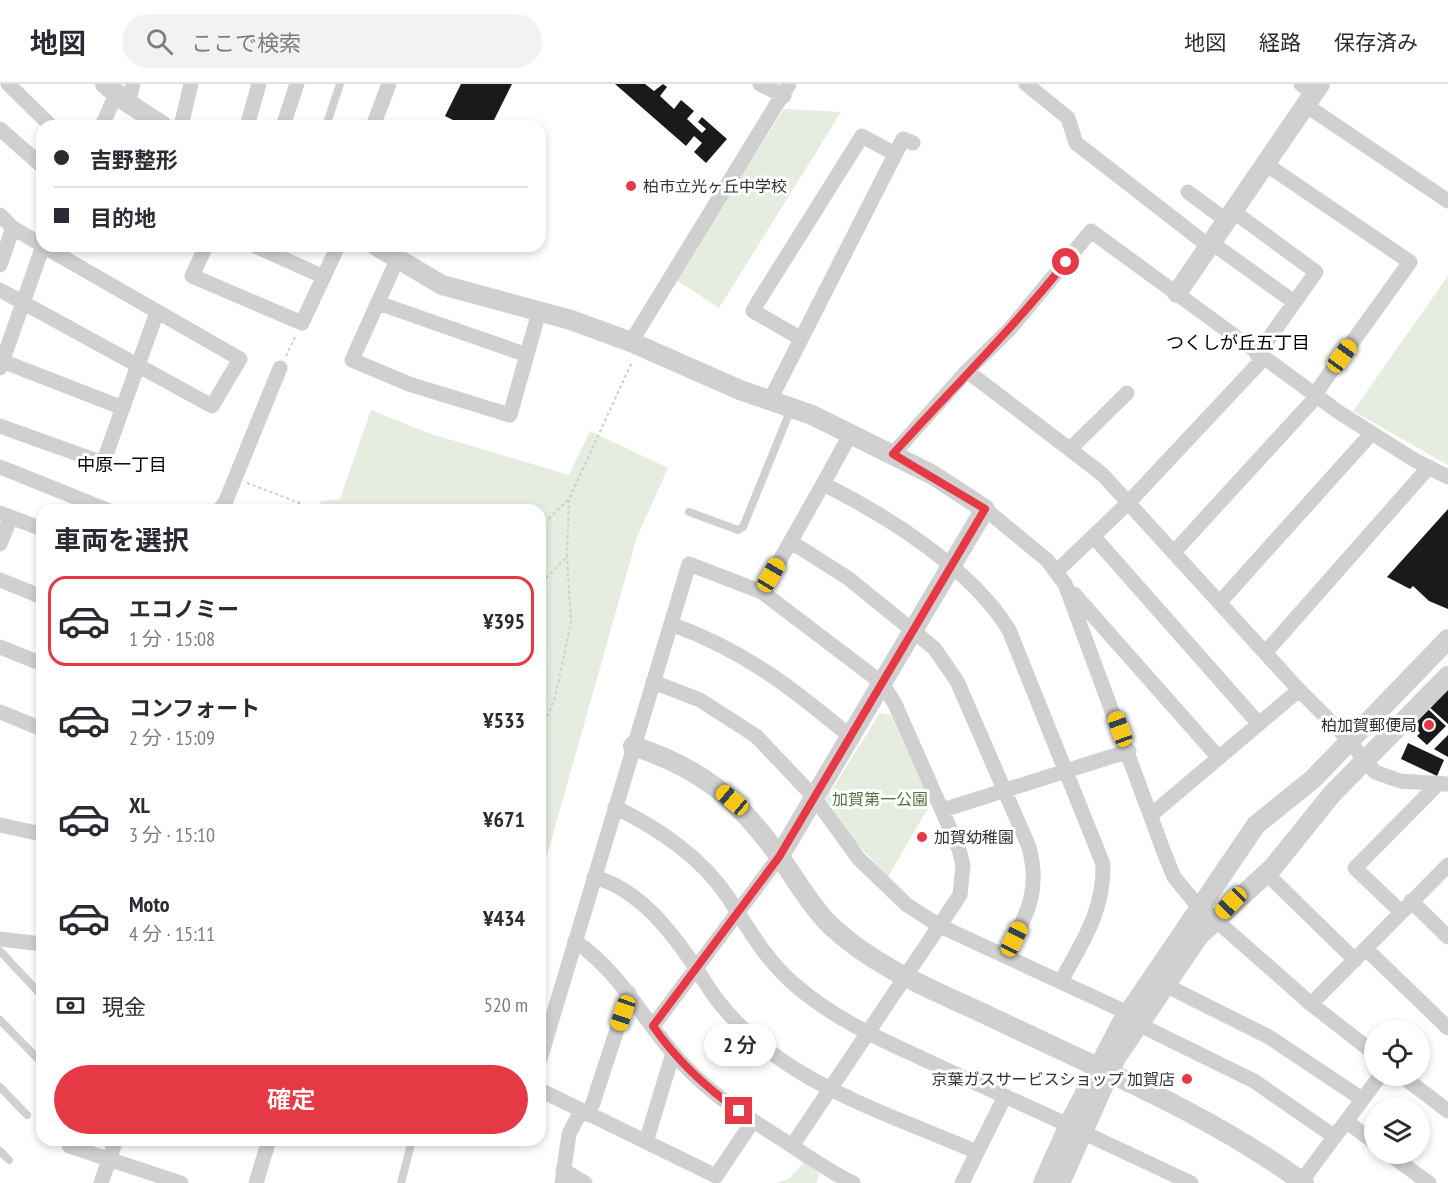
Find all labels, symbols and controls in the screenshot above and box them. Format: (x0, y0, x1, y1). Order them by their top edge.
search box (122, 14, 542, 68)
text: 地図 (30, 24, 86, 61)
icon: search (143, 25, 176, 58)
text: ここで検索 (191, 29, 301, 57)
text: 地図 (1184, 29, 1226, 56)
text: 経路 (1259, 29, 1301, 56)
text: 保存済み (1334, 29, 1418, 56)
text: 吉野整形 (90, 146, 178, 174)
place label: 柏市立光ヶ丘中学校 (643, 176, 787, 196)
marker: 柏市立光ヶ丘中学校 (624, 179, 638, 193)
text: 目的地 (90, 204, 156, 232)
route start (1052, 248, 1079, 275)
district label: つくしが丘五丁目 (1166, 331, 1310, 354)
car (1324, 336, 1360, 376)
district label: 中原一丁目 (77, 453, 167, 476)
text: 車両を選択 (54, 523, 189, 557)
car (754, 555, 788, 595)
icon: car (57, 594, 111, 648)
text: エコノミー (129, 595, 239, 623)
text: ¥395 (483, 607, 525, 635)
text: 1 分 · 15:08 (129, 626, 215, 652)
icon: car (57, 693, 111, 747)
text: コンフォート (129, 694, 260, 722)
text: ¥533 (483, 706, 525, 734)
car (1105, 709, 1135, 749)
place label: 柏加賀郵便局 (1321, 715, 1417, 735)
marker: 柏加賀郵便局 (1422, 718, 1436, 732)
text: 2 分 · 15:09 (129, 725, 215, 751)
car (712, 782, 752, 818)
park label: 加賀第一公園 (832, 789, 928, 809)
text: XL (129, 791, 150, 819)
icon: car (57, 792, 111, 846)
text: ¥671 (483, 805, 525, 833)
text: 3 分 · 15:10 (129, 822, 215, 848)
place label: 加賀幼稚園 (934, 827, 1014, 847)
marker: 加賀幼稚園 (915, 830, 929, 844)
car (1212, 884, 1250, 922)
text: Moto (129, 890, 170, 918)
icon: car (57, 891, 111, 945)
text: ¥434 (483, 904, 525, 932)
car (998, 919, 1030, 959)
text: 4 分 · 15:11 (129, 921, 215, 947)
icon: cash (54, 989, 87, 1022)
text: 520 m (484, 992, 528, 1018)
text: 現金 (102, 993, 146, 1021)
car (609, 993, 637, 1033)
map controls (1364, 1020, 1430, 1164)
button: locate (1364, 1020, 1430, 1086)
callout: 2 分 (703, 1024, 775, 1066)
text: 2 分 (723, 1032, 757, 1058)
button: 確定 (54, 1065, 528, 1134)
place label: 京葉ガスサービスショップ 加賀店 (932, 1069, 1175, 1089)
marker: 京葉ガスサービスショップ 加賀店 (1180, 1072, 1194, 1086)
route end (725, 1097, 752, 1124)
button: layers (1364, 1098, 1430, 1164)

